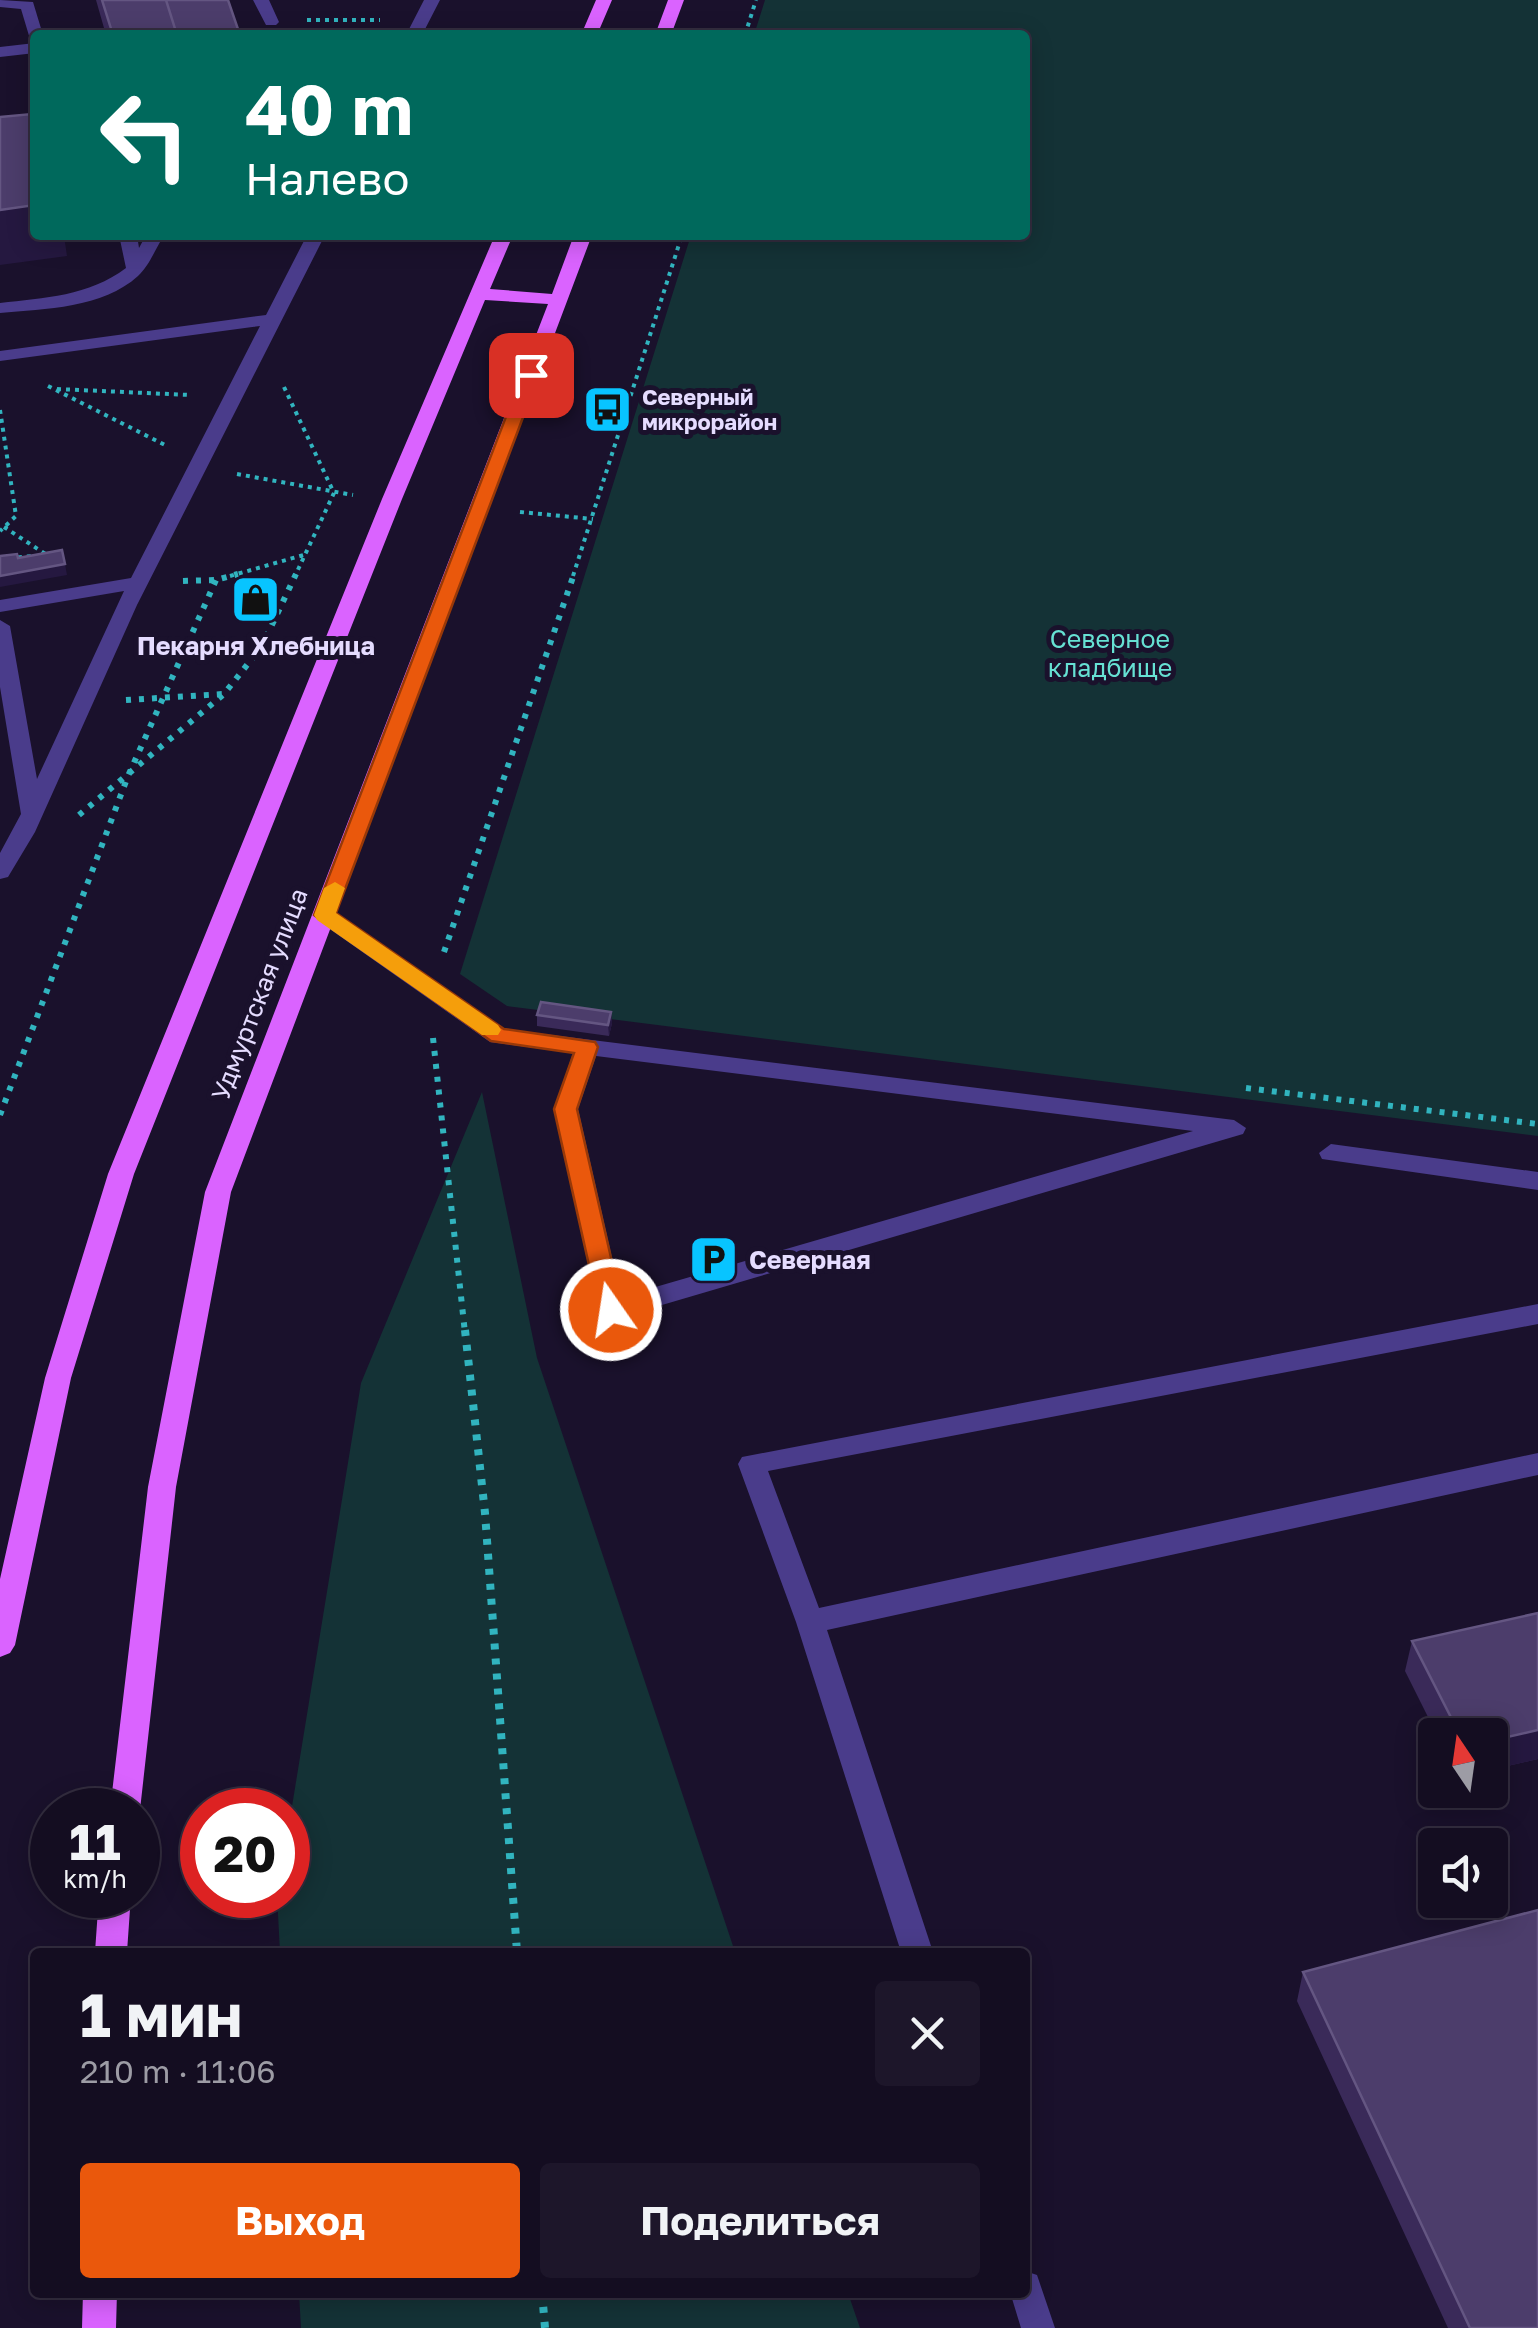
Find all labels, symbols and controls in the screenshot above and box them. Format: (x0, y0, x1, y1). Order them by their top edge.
text: 40 m (245, 66, 413, 150)
icon: left (80, 70, 210, 200)
text: Налево (245, 151, 409, 205)
pin (489, 333, 574, 418)
icon: arrive (504, 348, 559, 403)
bus stop icon: Северный микрорайон (581, 383, 633, 435)
place label: Северный микрорайон (642, 383, 777, 435)
shop icon: Пекарня Хлебница (230, 573, 282, 625)
park label: Северное кладбище (1048, 623, 1172, 683)
place label: Пекарня Хлебница (137, 630, 375, 661)
street label: Удмуртская улица (204, 884, 314, 1104)
parking icon: Северная (688, 1233, 740, 1285)
place label: Северная (749, 1244, 871, 1275)
position arrow (559, 1258, 663, 1362)
north arrow (1418, 1718, 1508, 1808)
map controls (1418, 1718, 1508, 1918)
speed limit sign: 20 (180, 1788, 310, 1918)
text: 11 (69, 1811, 121, 1871)
button: sound (1418, 1828, 1508, 1918)
text: km/h (63, 1863, 127, 1894)
text: 1 мин (80, 1978, 242, 2050)
button: close (875, 1981, 980, 2086)
text: 210 m · 11:06 (80, 2052, 276, 2090)
button: Выход (80, 2163, 520, 2278)
button: Поделиться (540, 2163, 980, 2278)

